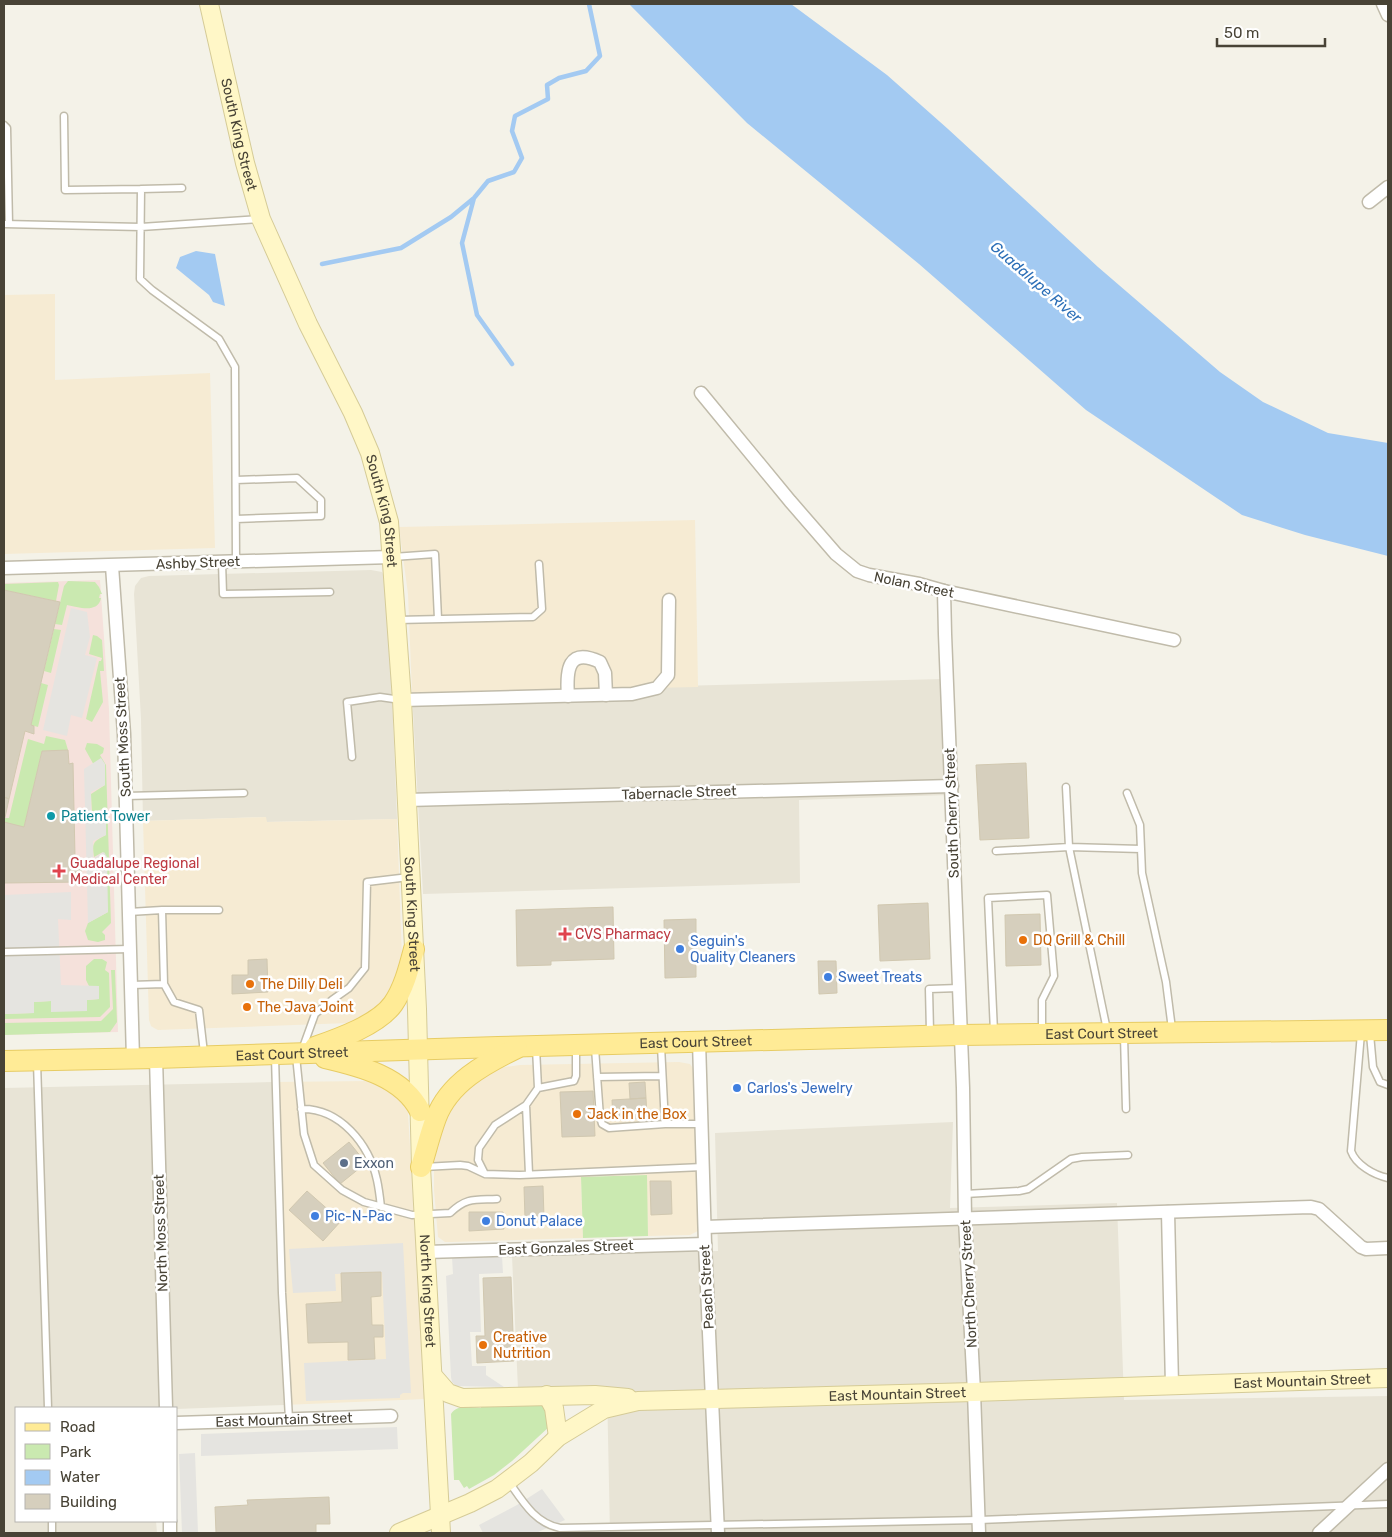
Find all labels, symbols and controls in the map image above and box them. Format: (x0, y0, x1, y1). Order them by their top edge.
scale bar (1217, 15, 1324, 47)
text: 50 m (1224, 24, 1259, 42)
street label: South King Street (218, 77, 261, 193)
water label: Guadalupe River (987, 237, 1086, 327)
street label: South King Street (362, 453, 401, 569)
street label: Ashby Street (156, 553, 241, 573)
street label: Nolan Street (872, 568, 956, 602)
street label: South Moss Street (111, 676, 135, 797)
street label: South Cherry Street (941, 747, 963, 878)
street label: Tabernacle Street (621, 782, 737, 804)
place label: Patient Tower (61, 808, 151, 825)
marker: Patient Tower (45, 810, 57, 822)
place label: Guadalupe Regional Medical Center (70, 855, 200, 888)
street label: South King Street (401, 856, 424, 973)
marker: Guadalupe Regional Medical Center (52, 864, 66, 878)
place label: CVS Pharmacy (575, 926, 671, 943)
marker: CVS Pharmacy (559, 928, 571, 940)
place label: DQ Grill & Chill (1033, 932, 1125, 949)
place label: Seguin's Quality Cleaners (690, 933, 796, 966)
marker: DQ Grill & Chill (1017, 934, 1029, 946)
marker: Seguin's Quality Cleaners (674, 943, 686, 955)
place label: Sweet Treats (838, 969, 922, 986)
marker: Sweet Treats (822, 971, 834, 983)
place label: The Dilly Deli (260, 976, 343, 993)
marker: The Dilly Deli (244, 978, 256, 990)
place label: The Java Joint (257, 999, 354, 1016)
marker: The Java Joint (241, 1001, 253, 1013)
street label: East Court Street (1045, 1024, 1159, 1043)
street label: East Court Street (639, 1032, 753, 1052)
street label: East Court Street (235, 1043, 349, 1064)
place label: Carlos's Jewelry (747, 1080, 853, 1097)
marker: Carlos's Jewelry (731, 1082, 743, 1094)
place label: Jack in the Box (587, 1106, 687, 1123)
marker: Jack in the Box (571, 1108, 583, 1120)
place label: Exxon (354, 1155, 394, 1172)
marker: Exxon (338, 1157, 350, 1169)
street label: North Moss Street (150, 1173, 172, 1292)
place label: Pic-N-Pac (325, 1208, 393, 1225)
marker: Pic-N-Pac (309, 1210, 321, 1222)
place label: Donut Palace (496, 1213, 583, 1230)
marker: Donut Palace (480, 1215, 492, 1227)
street label: North Cherry Street (957, 1219, 981, 1348)
street label: North King Street (416, 1234, 439, 1348)
street label: East Gonzales Street (498, 1237, 634, 1259)
street label: Peach Street (696, 1244, 718, 1330)
place label: Creative Nutrition (493, 1329, 551, 1362)
marker: Creative Nutrition (477, 1339, 489, 1351)
street label: East Mountain Street (1233, 1370, 1372, 1392)
street label: East Mountain Street (828, 1384, 967, 1404)
legend (15, 1407, 178, 1522)
street label: East Mountain Street (215, 1409, 353, 1430)
text: Road (60, 1418, 96, 1436)
text: Park (60, 1443, 91, 1461)
text: Water (60, 1468, 100, 1486)
text: Building (60, 1493, 117, 1511)

